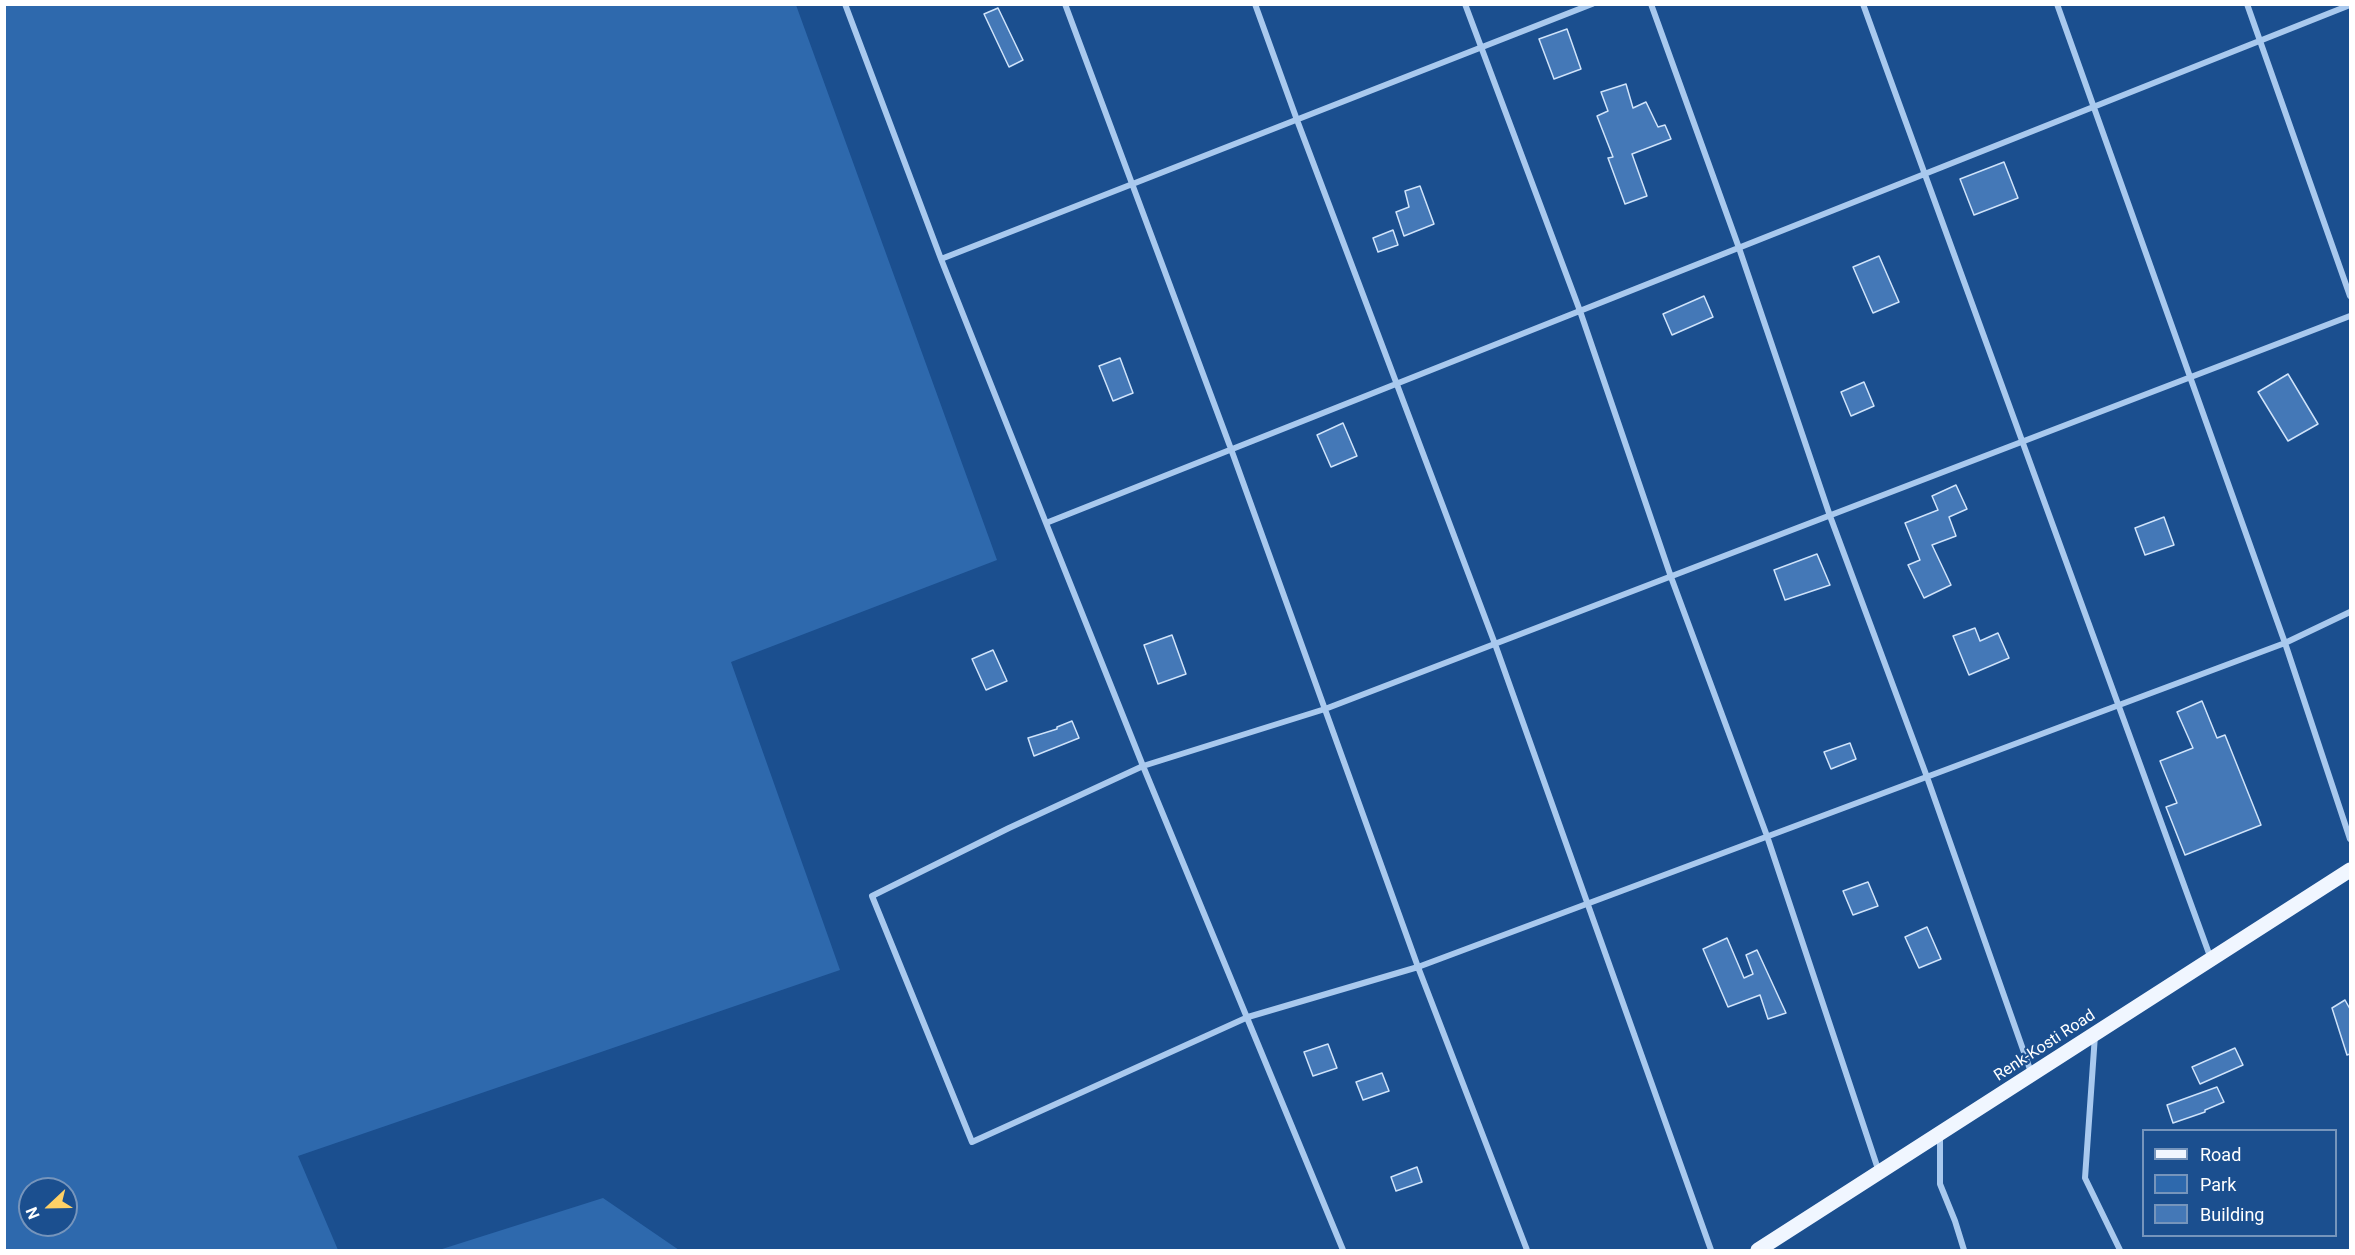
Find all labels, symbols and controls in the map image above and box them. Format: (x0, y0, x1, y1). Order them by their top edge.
street label: Renk-Kosti Road (1991, 1006, 2099, 1086)
legend (2142, 1129, 2337, 1237)
text: Road (2200, 1144, 2241, 1165)
text: Park (2200, 1174, 2236, 1195)
north arrow (18, 1177, 78, 1237)
text: N (22, 1204, 44, 1222)
text: Building (2200, 1204, 2264, 1225)

